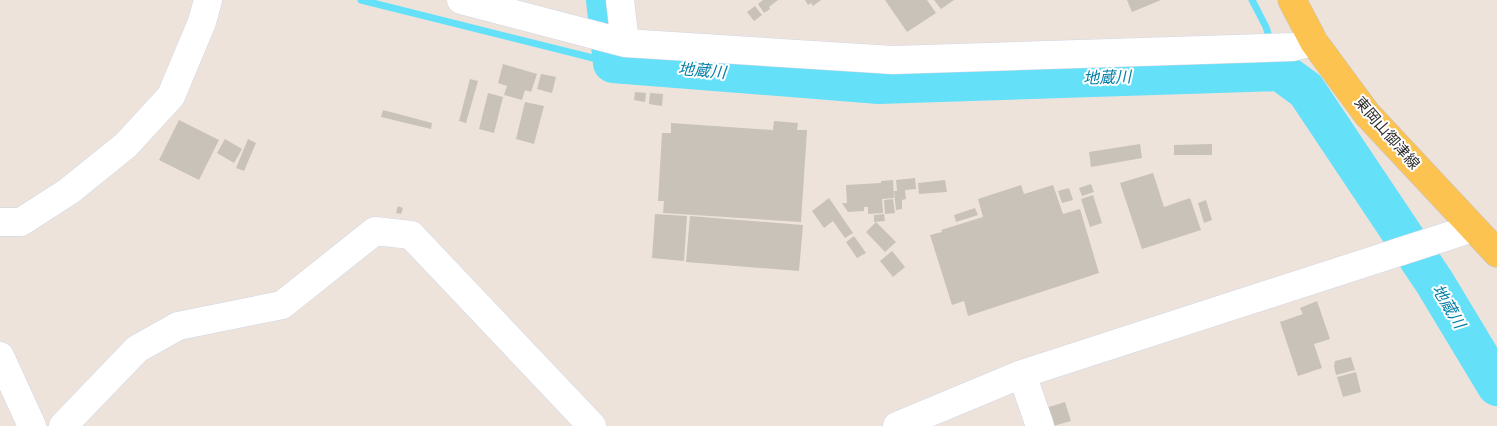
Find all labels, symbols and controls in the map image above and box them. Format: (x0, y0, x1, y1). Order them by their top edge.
water label: 地蔵川 (677, 59, 729, 83)
water label: 地蔵川 (1083, 67, 1133, 89)
street label: 東岡山御津線 (1351, 93, 1423, 173)
water label: 地蔵川 (1427, 281, 1470, 334)

